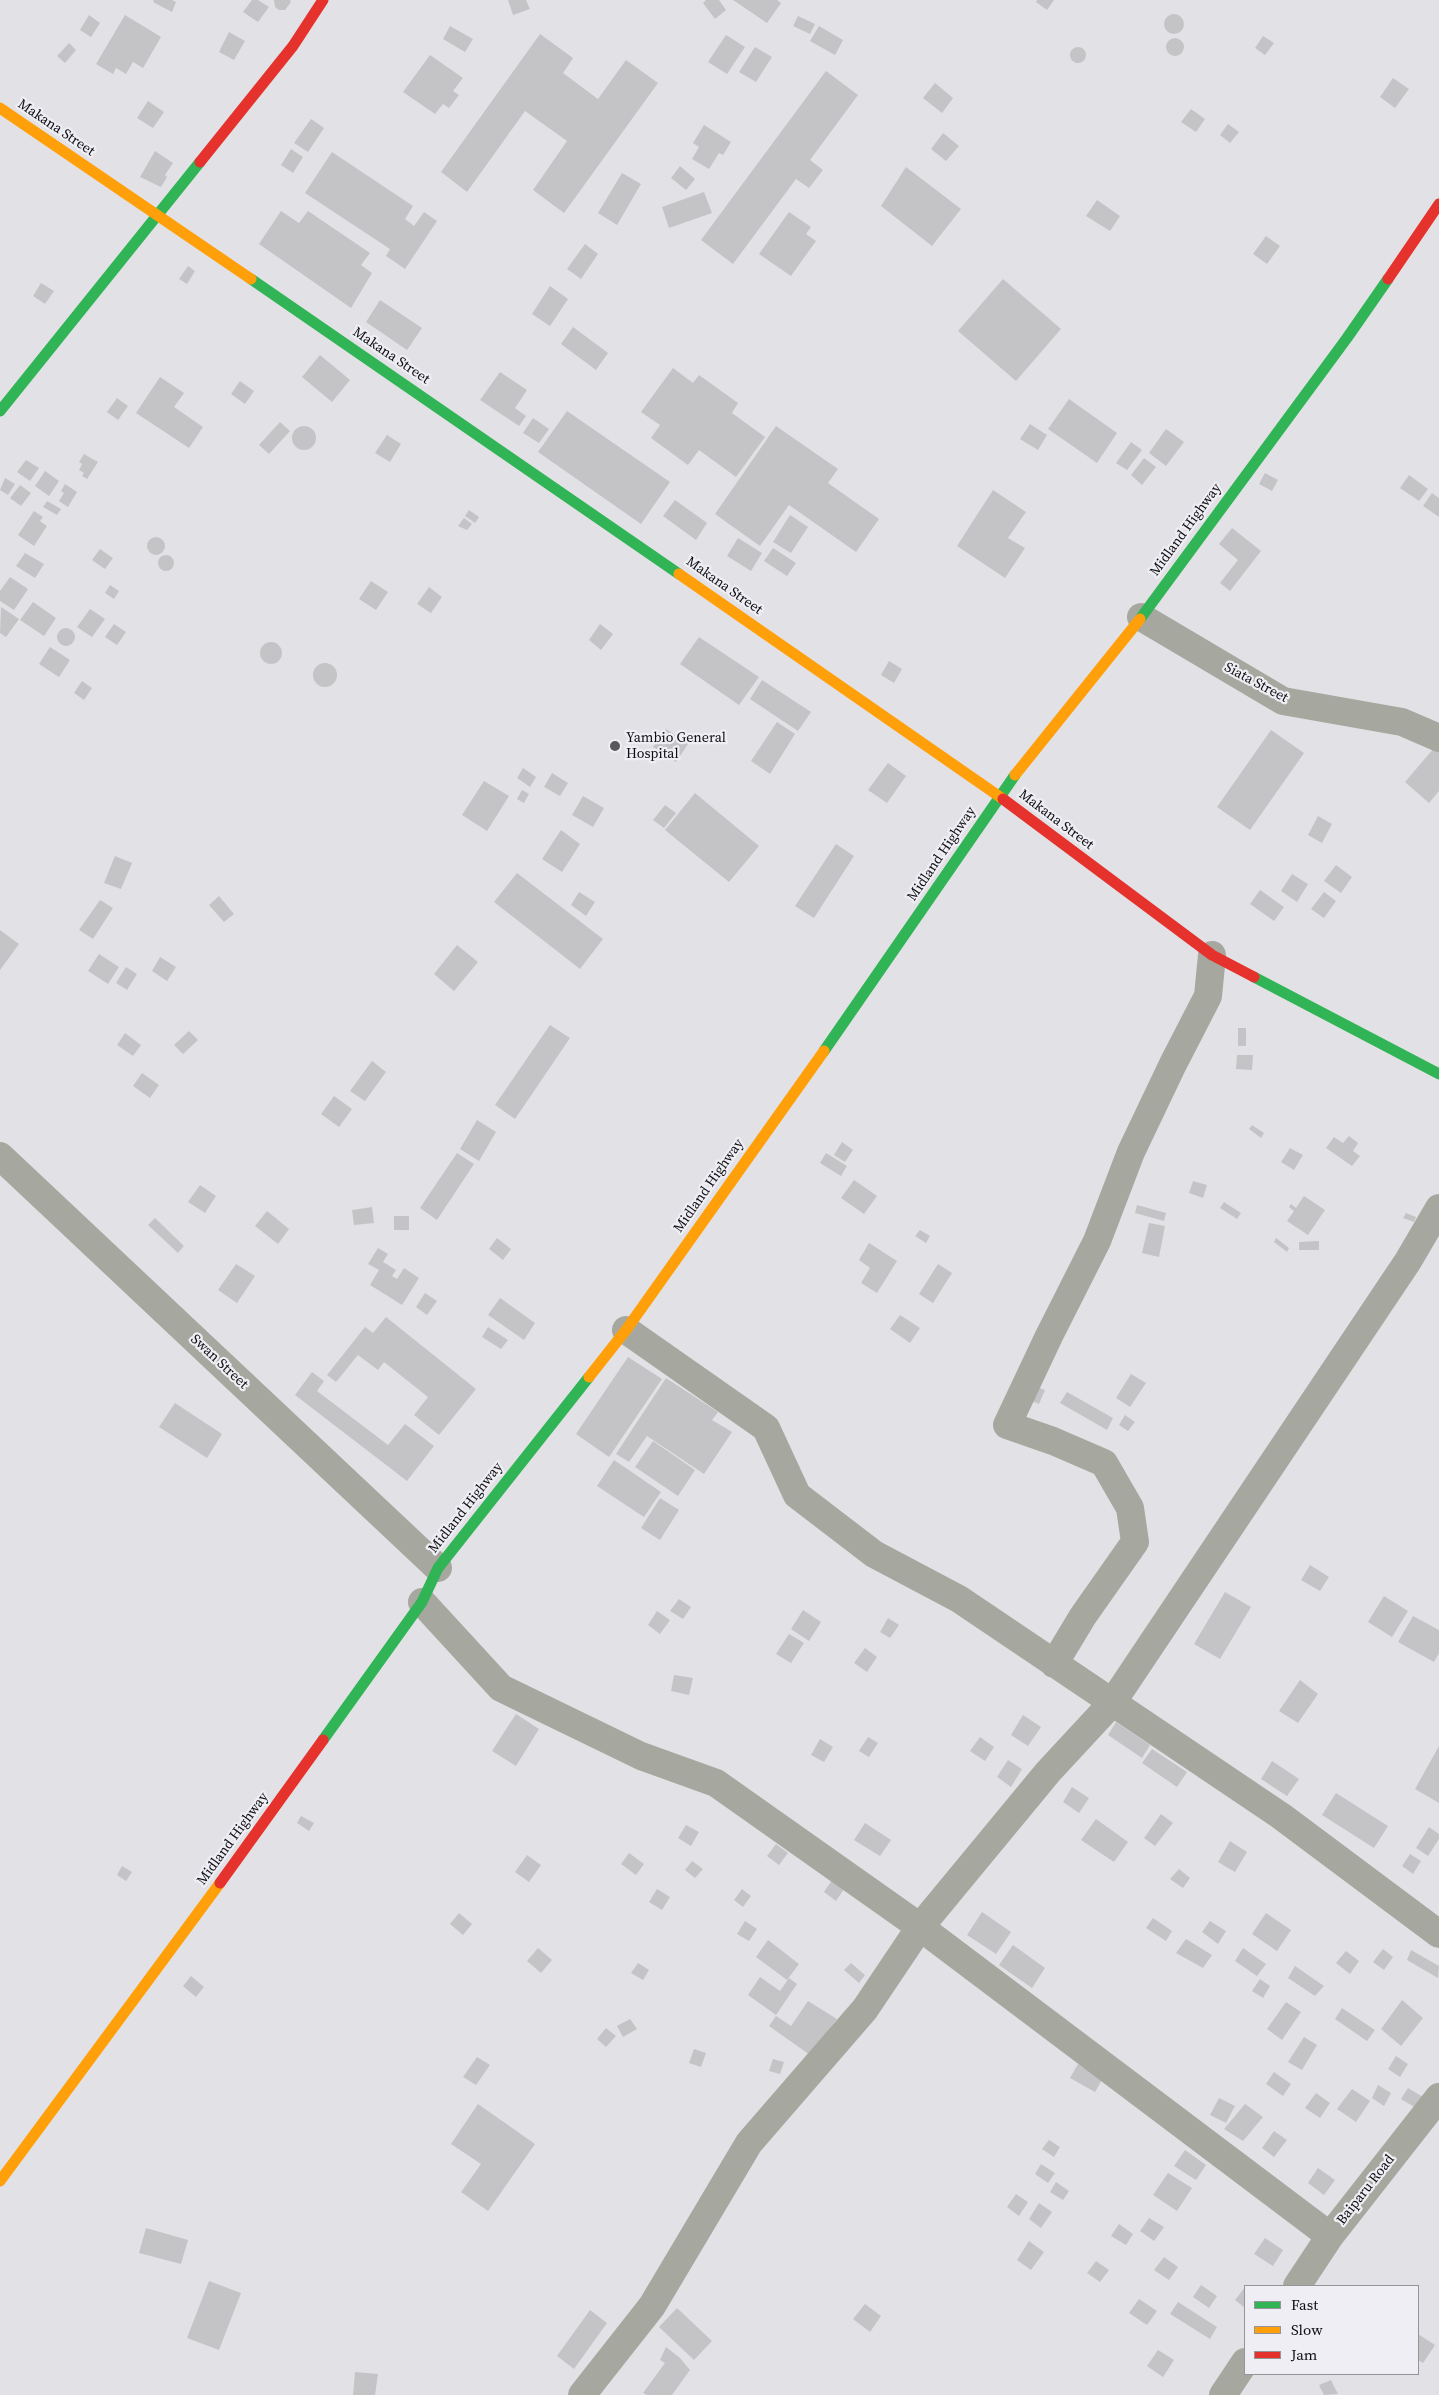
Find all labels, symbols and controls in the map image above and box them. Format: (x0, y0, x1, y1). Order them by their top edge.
street label: Makana Street (14, 96, 98, 160)
street label: Makana Street (349, 324, 433, 388)
street label: Midland Highway (1147, 480, 1225, 580)
street label: Makana Street (683, 554, 765, 618)
street label: Siata Street (1221, 659, 1291, 707)
place label: Yambio General Hospital (626, 730, 726, 762)
marker: Yambio General Hospital (608, 739, 622, 753)
street label: Makana Street (1015, 786, 1097, 854)
street label: Midland Highway (904, 804, 980, 904)
street label: Midland Highway (670, 1136, 748, 1236)
street label: Swan Street (187, 1331, 251, 1393)
street label: Midland Highway (425, 1459, 507, 1557)
street label: Midland Highway (194, 1789, 272, 1889)
street label: Baiparu Road (1333, 2152, 1399, 2228)
legend (1244, 2285, 1419, 2375)
text: Fast (1291, 2294, 1318, 2315)
text: Slow (1291, 2319, 1323, 2340)
text: Jam (1291, 2344, 1317, 2365)

